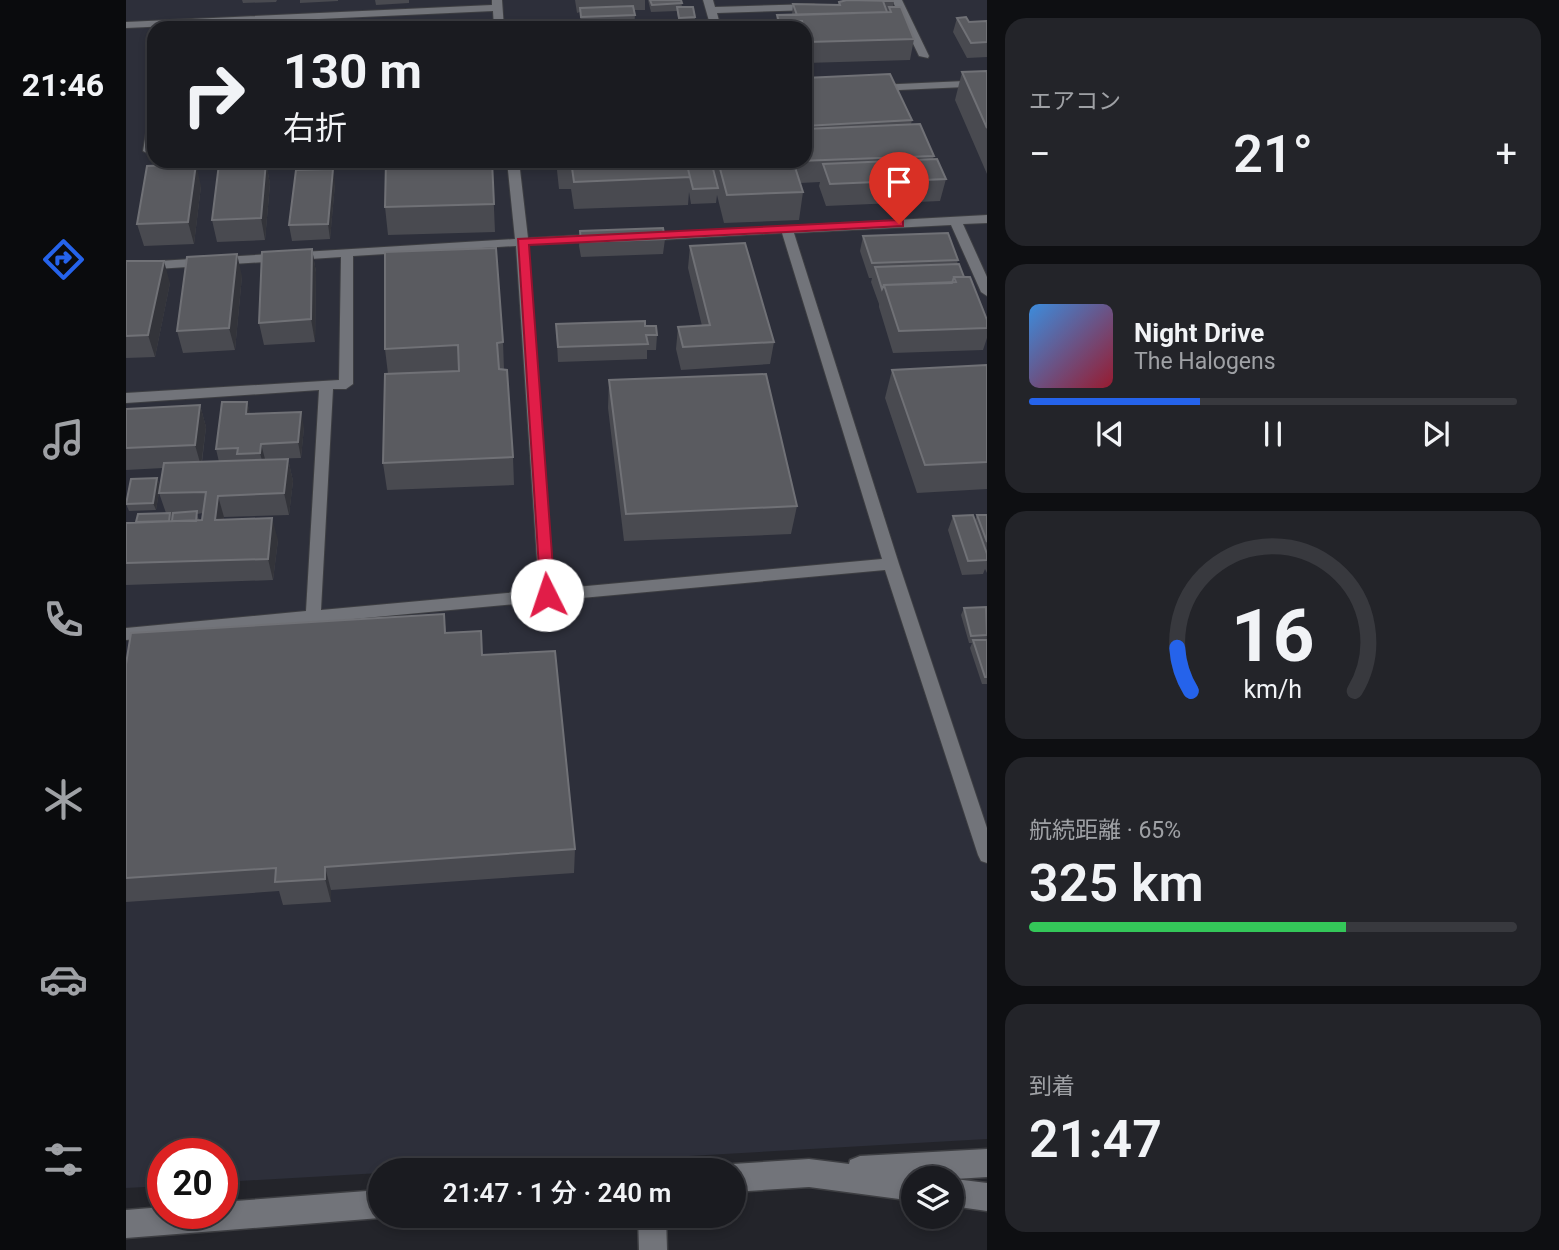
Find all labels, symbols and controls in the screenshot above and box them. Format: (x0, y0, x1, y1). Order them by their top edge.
text: 130 m (283, 43, 422, 100)
icon: right (168, 49, 259, 140)
text: 21:46 (22, 66, 104, 104)
text: エアコン (1029, 88, 1121, 115)
text: 右折 (283, 109, 347, 147)
text: 21° (1233, 124, 1313, 185)
text: − (1029, 132, 1051, 176)
text: + (1495, 132, 1517, 176)
pin (869, 152, 929, 224)
icon: arrive (880, 163, 918, 201)
icon: directions (39, 235, 88, 284)
text: Night Drive (1134, 318, 1264, 348)
text: The Halogens (1134, 348, 1276, 375)
icon: music (39, 415, 88, 464)
icon: previous (1091, 415, 1129, 453)
icon: pause (1254, 415, 1292, 453)
icon: next (1417, 415, 1455, 453)
position arrow (510, 558, 584, 632)
text: 16 (1231, 593, 1315, 679)
icon: phone (39, 595, 88, 644)
text: km/h (1244, 675, 1302, 704)
icon: climate (39, 775, 88, 824)
text: 航続距離 · 65% (1029, 817, 1181, 844)
text: 325 km (1029, 853, 1204, 914)
icon: car (39, 955, 88, 1004)
text: 到着 (1029, 1073, 1075, 1100)
text: 21:47 (1029, 1109, 1162, 1170)
icon: filters (39, 1135, 88, 1184)
speed limit sign: 20 (147, 1138, 238, 1229)
map controls (901, 1166, 964, 1229)
button: layers (901, 1166, 964, 1229)
text: 21:47 · 1 分 · 240 m (443, 1178, 671, 1208)

